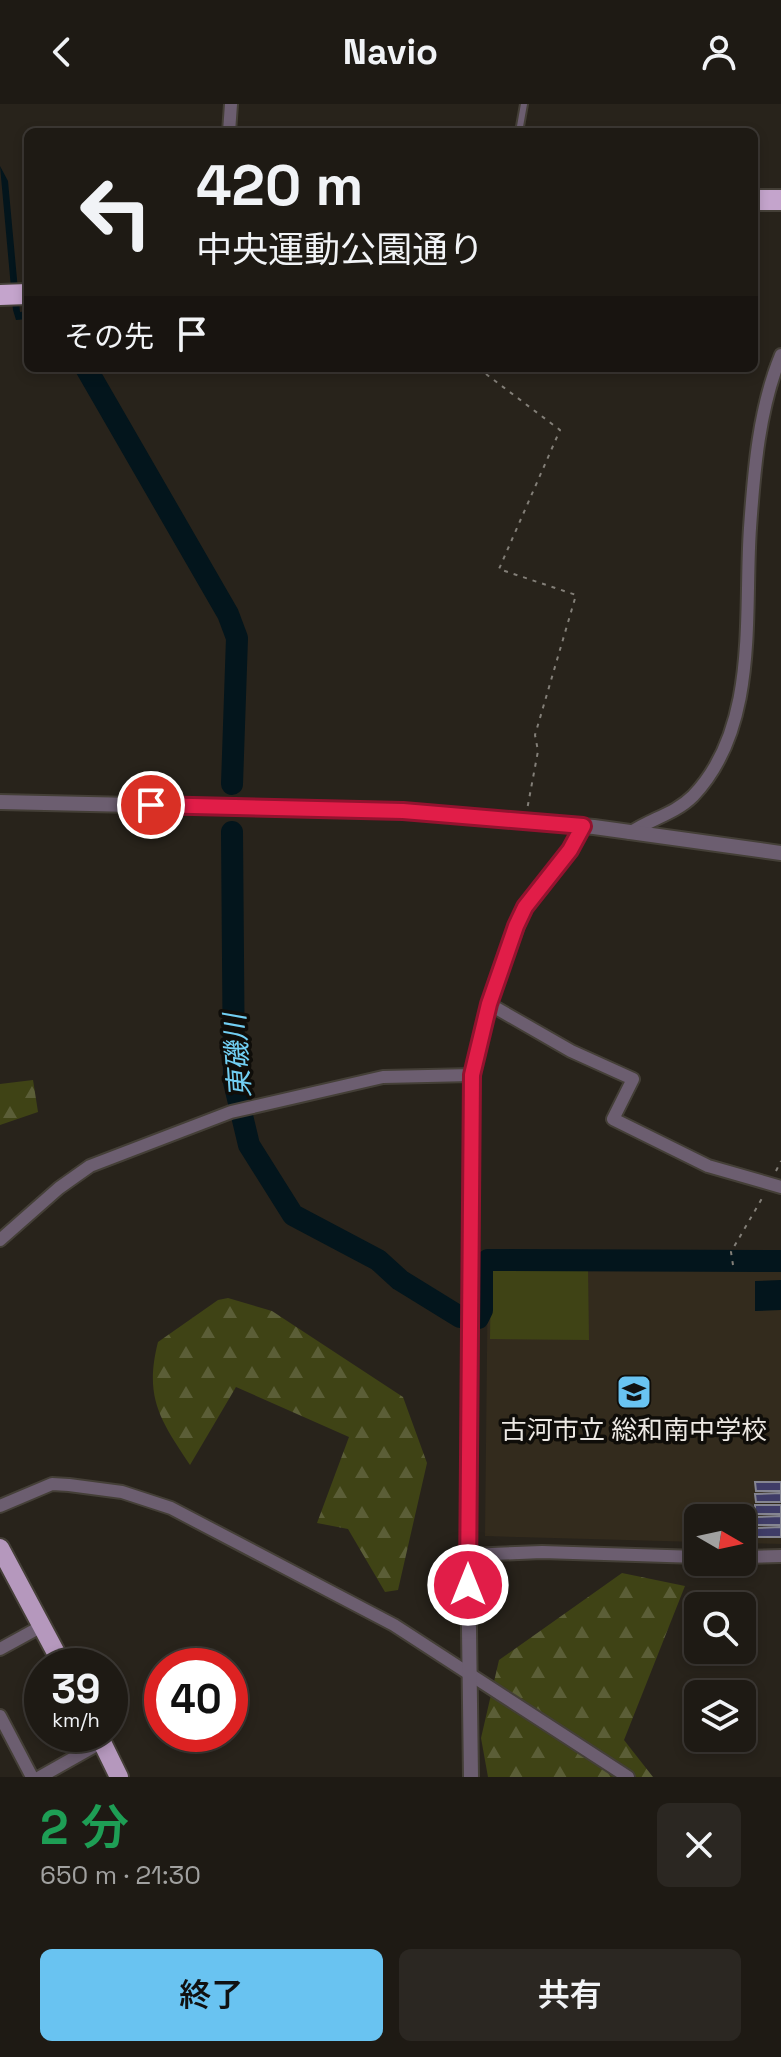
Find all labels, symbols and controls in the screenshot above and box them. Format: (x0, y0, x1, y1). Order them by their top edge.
text: Navio (343, 29, 438, 75)
icon: back (40, 30, 84, 74)
icon: person (697, 30, 741, 74)
text: 420 m (196, 150, 363, 221)
icon: left (64, 160, 168, 264)
text: 中央運動公園通り (196, 227, 484, 273)
icon: arrive (170, 312, 214, 356)
text: その先 (64, 317, 154, 356)
pin (117, 771, 185, 839)
icon: arrive (129, 783, 173, 827)
water label: 東磯川 (216, 1010, 258, 1099)
school or university icon: 古河市立 総和南中学校 (615, 1373, 653, 1411)
place label: 古河市立 総和南中学校 (501, 1413, 767, 1447)
north arrow (684, 1504, 756, 1576)
map controls (684, 1504, 756, 1752)
position arrow (426, 1543, 510, 1627)
button: search (684, 1592, 756, 1664)
speed limit sign: 40 (144, 1648, 248, 1752)
text: 39 (51, 1664, 101, 1715)
button: layers (684, 1680, 756, 1752)
text: km/h (52, 1707, 100, 1733)
text: 2 分 (40, 1797, 129, 1858)
button: close (657, 1803, 741, 1887)
text: 650 m · 21:30 (40, 1858, 201, 1892)
button: 終了 (40, 1949, 383, 2041)
button: 共有 (399, 1949, 741, 2041)

